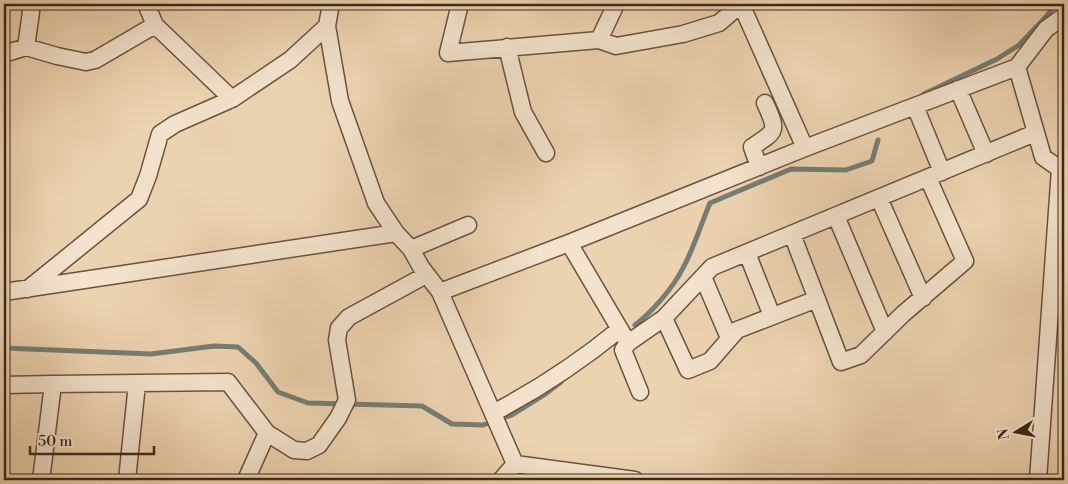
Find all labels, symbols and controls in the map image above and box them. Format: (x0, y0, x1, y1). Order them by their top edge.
north arrow (990, 406, 1040, 456)
scale bar (30, 424, 154, 456)
text: N (994, 427, 1014, 441)
text: 50 m (38, 432, 72, 451)

